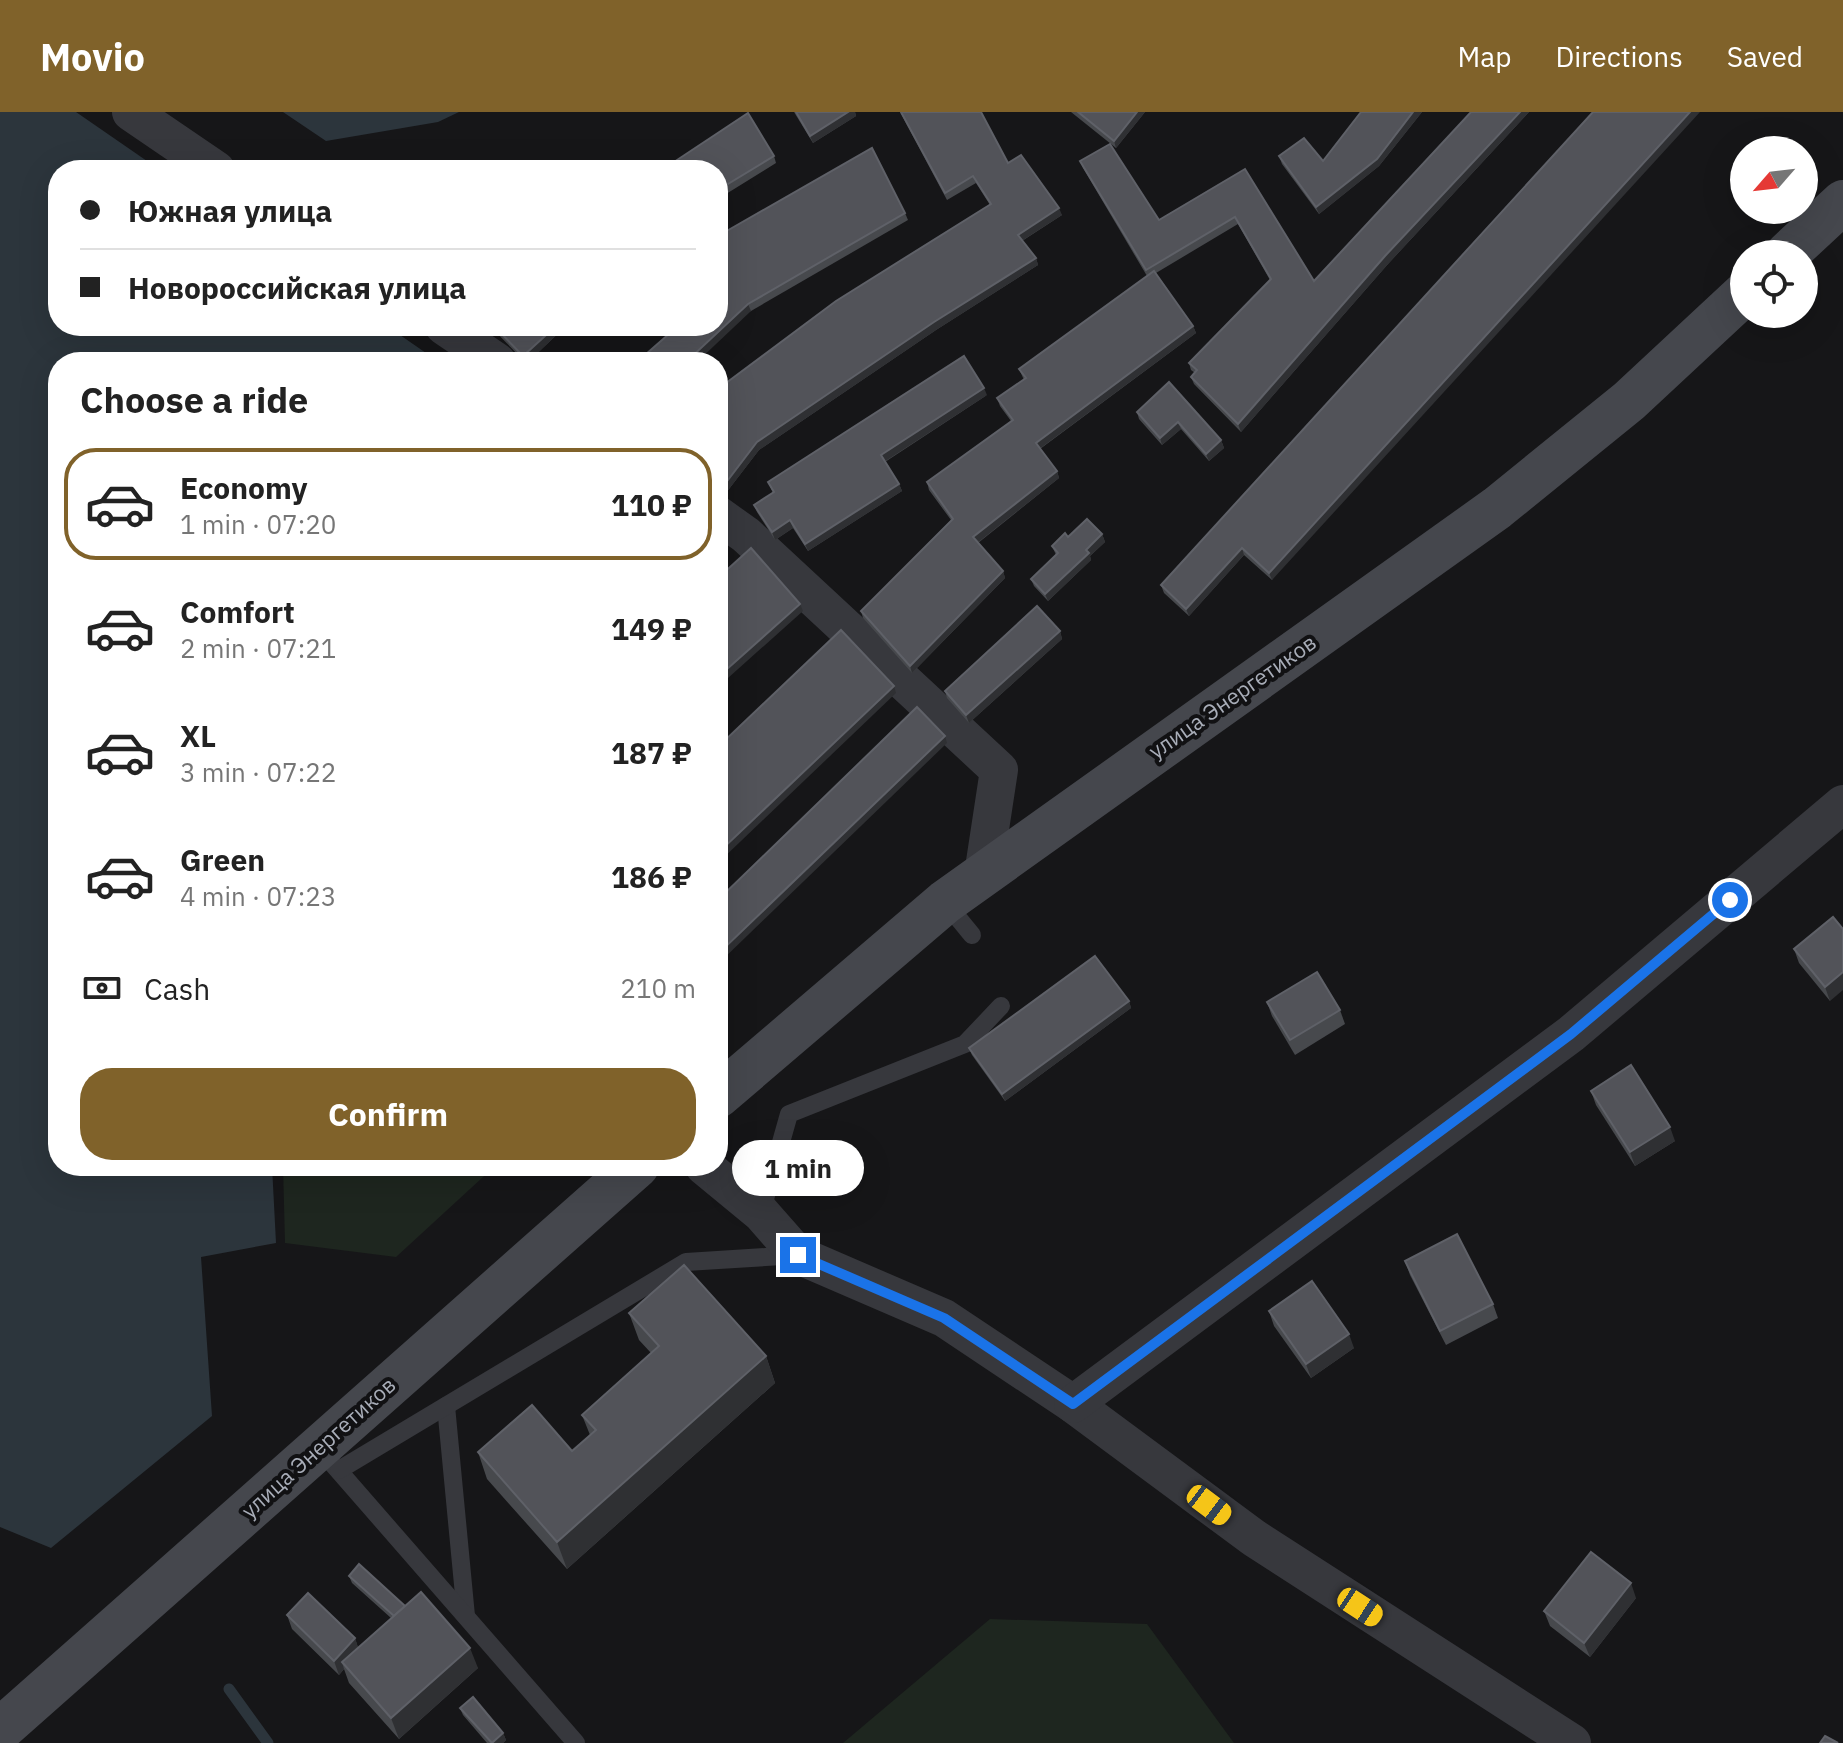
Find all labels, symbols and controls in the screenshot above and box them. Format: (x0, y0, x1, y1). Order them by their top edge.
text: Movio (40, 32, 145, 81)
text: Map (1457, 38, 1511, 75)
text: Directions (1555, 38, 1683, 75)
text: Saved (1727, 38, 1803, 75)
north arrow (1730, 136, 1818, 224)
map controls (1730, 136, 1818, 328)
text: Южная улица (128, 191, 332, 230)
button: locate (1730, 240, 1818, 328)
text: Новороссийская улица (128, 268, 466, 307)
text: Choose a ride (80, 376, 308, 423)
icon: car (84, 468, 156, 540)
text: Economy (180, 468, 308, 507)
text: 110 ₽ (611, 485, 692, 524)
text: 1 min · 07:20 (180, 507, 336, 541)
icon: car (84, 592, 156, 664)
text: Comfort (180, 592, 295, 631)
text: 149 ₽ (611, 609, 692, 648)
street label: улица Энергетиков (1142, 627, 1322, 765)
text: 2 min · 07:21 (180, 631, 336, 665)
icon: car (84, 716, 156, 788)
text: XL (180, 716, 216, 755)
text: 187 ₽ (611, 733, 692, 772)
text: 3 min · 07:22 (180, 755, 336, 789)
icon: car (84, 840, 156, 912)
text: Green (180, 840, 265, 879)
text: 186 ₽ (611, 857, 692, 896)
text: 4 min · 07:23 (180, 879, 336, 913)
route start (1712, 882, 1748, 918)
icon: cash (80, 966, 124, 1010)
text: Cash (144, 969, 210, 1008)
text: 210 m (620, 971, 696, 1005)
button: Confirm (80, 1068, 696, 1160)
callout: 1 min (732, 1139, 864, 1195)
text: 1 min (764, 1151, 832, 1185)
route end (780, 1237, 816, 1273)
street label: улица Энергетиков (235, 1370, 401, 1524)
car (1183, 1481, 1235, 1529)
car (1333, 1584, 1387, 1630)

